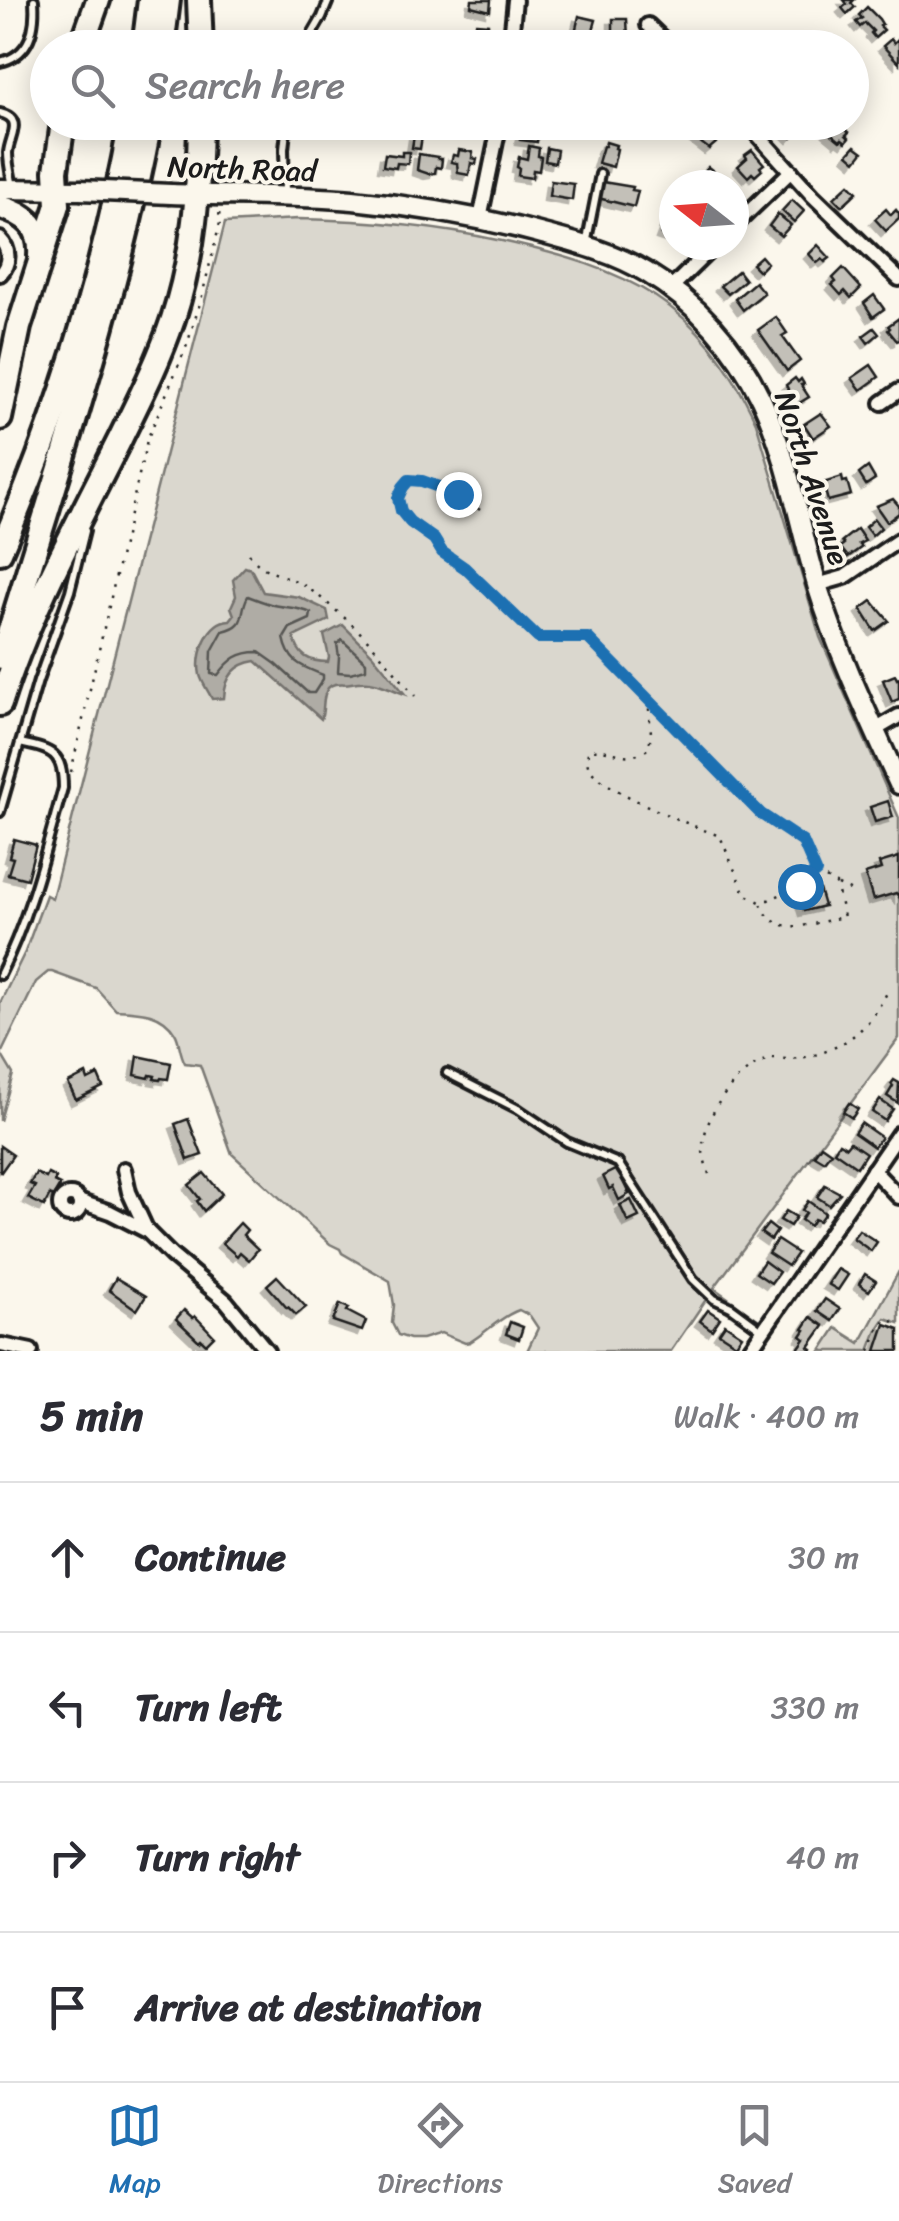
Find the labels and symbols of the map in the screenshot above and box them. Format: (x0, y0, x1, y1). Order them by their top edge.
street label: North Road (166, 139, 320, 199)
north arrow (659, 170, 749, 260)
street label: North Avenue (758, 384, 866, 572)
route end (436, 472, 482, 518)
route start (778, 864, 824, 910)

